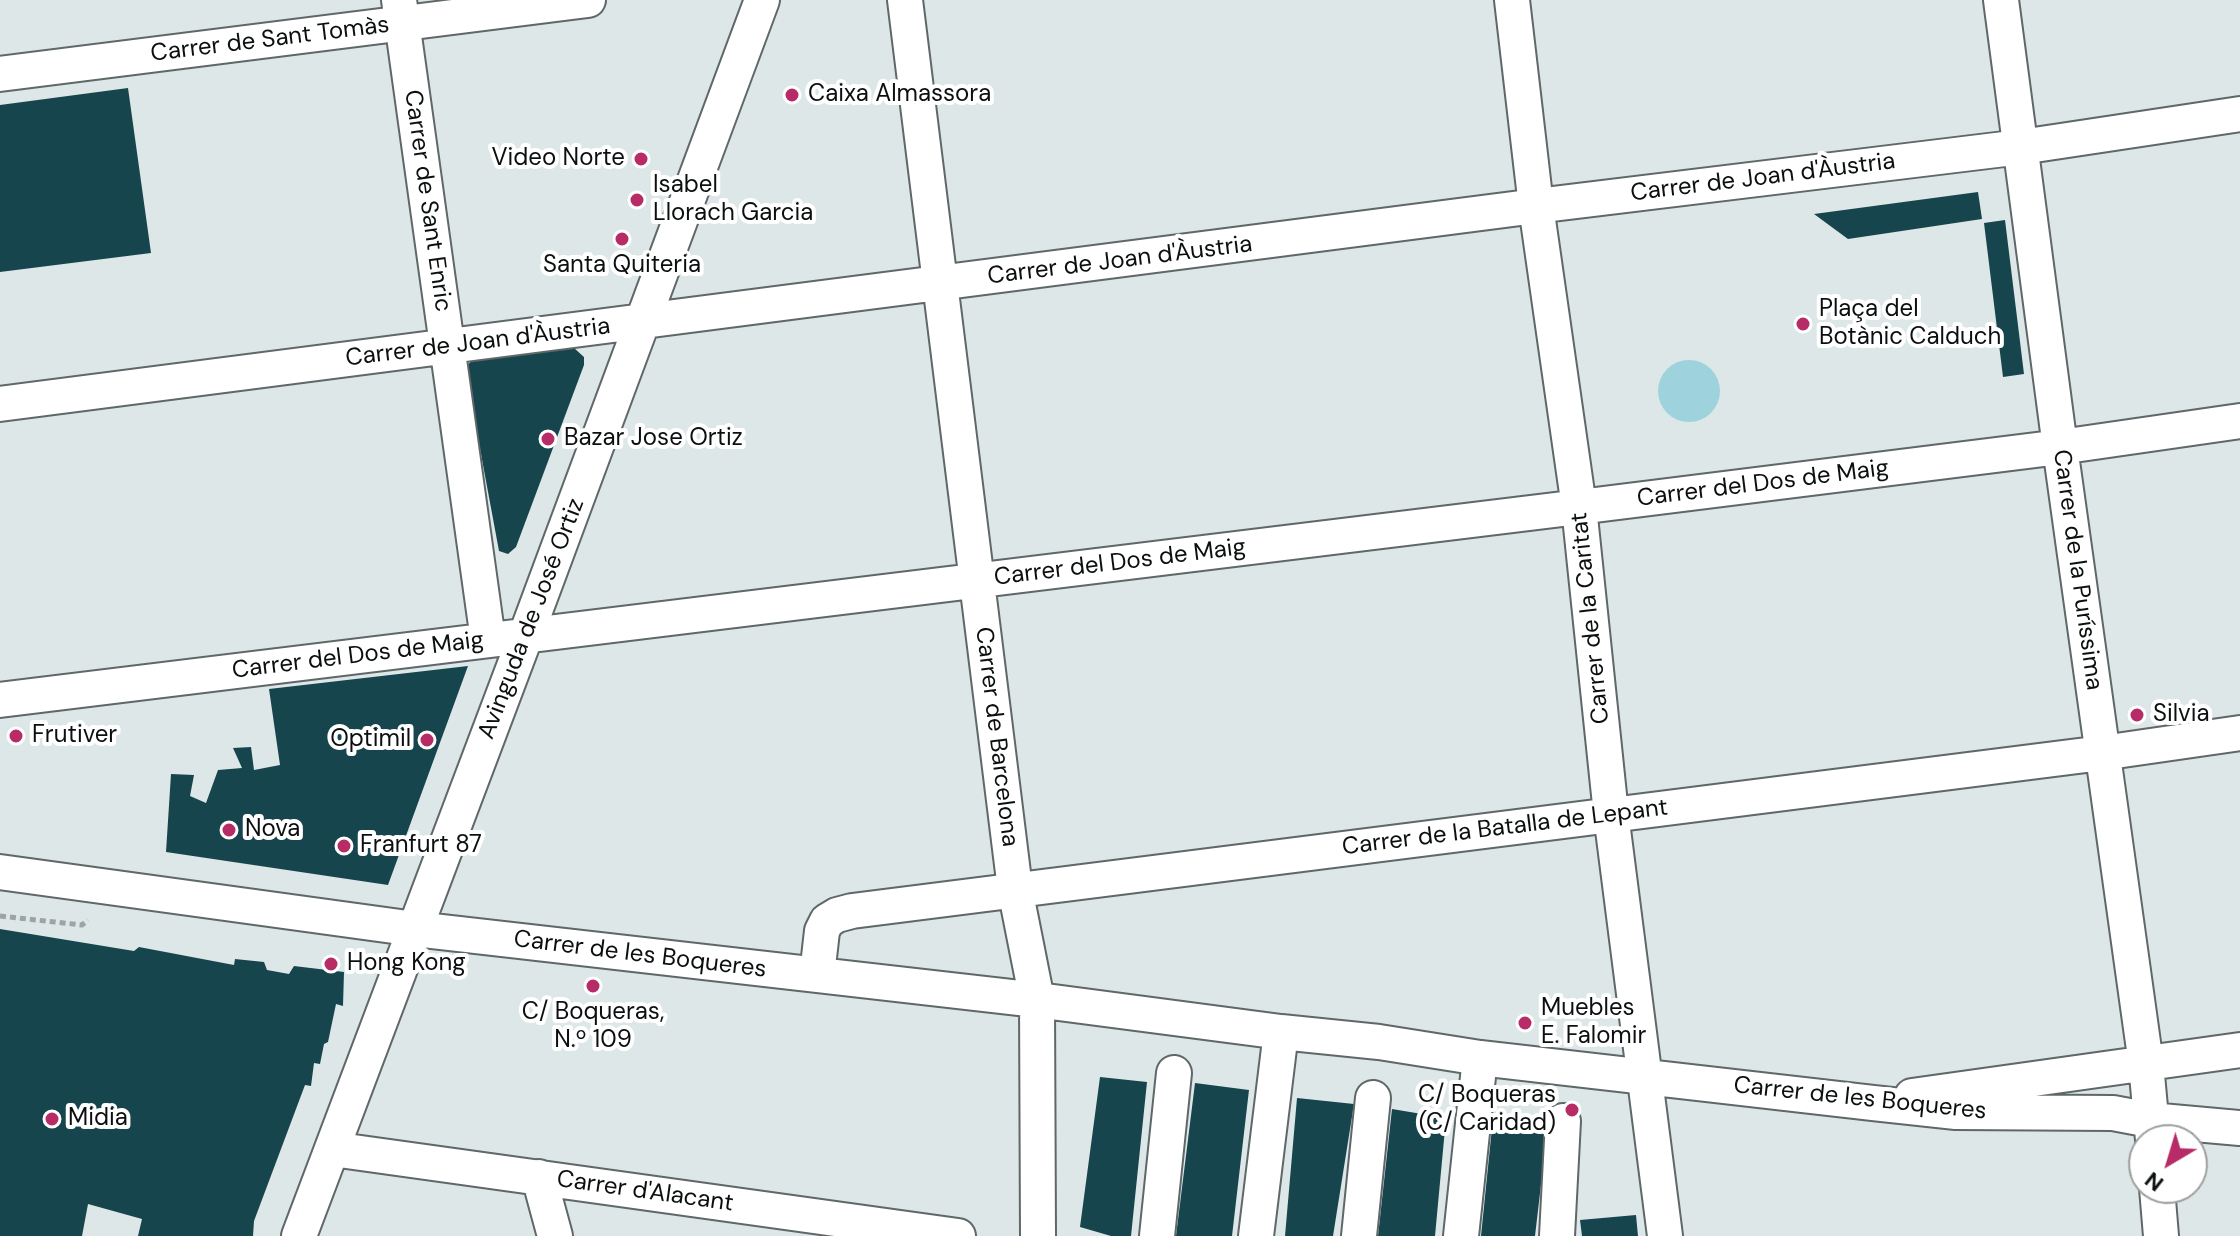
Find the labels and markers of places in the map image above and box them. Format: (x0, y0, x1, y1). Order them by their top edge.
place label: Caixa Almassora (808, 81, 991, 109)
marker: Caixa Almassora (783, 86, 801, 104)
place label: Video Norte (491, 145, 625, 173)
marker: Video Norte (632, 150, 650, 168)
place label: Isabel Llorach Garcia (653, 172, 813, 228)
marker: Isabel Llorach Garcia (628, 191, 646, 209)
marker: Santa Quiteria (613, 230, 631, 248)
place label: Santa Quiteria (543, 252, 701, 280)
place label: Plaça del Botànic Calduch (1819, 296, 2001, 352)
marker: Plaça del Botànic Calduch (1794, 315, 1812, 333)
place label: Bazar Jose Ortiz (564, 425, 743, 453)
marker: Bazar Jose Ortiz (539, 430, 557, 448)
place label: Silvia (2153, 701, 2209, 729)
marker: Silvia (2128, 706, 2146, 724)
place label: Frutiver (32, 722, 117, 750)
place label: Optimil (330, 726, 411, 754)
marker: Frutiver (7, 727, 25, 745)
marker: Optimil (418, 731, 436, 749)
place label: Nova (245, 816, 300, 844)
marker: Nova (220, 821, 238, 839)
place label: Franfurt 87 (360, 832, 482, 860)
marker: Franfurt 87 (335, 837, 353, 855)
place label: Hong Kong (347, 950, 466, 978)
marker: Hong Kong (322, 955, 340, 973)
marker: C/ Boqueras, N.º 109 (584, 977, 602, 995)
place label: Muebles E. Falomir (1541, 995, 1646, 1051)
place label: C/ Boqueras, N.º 109 (522, 999, 664, 1055)
marker: Muebles E. Falomir (1516, 1014, 1534, 1032)
place label: C/ Boqueras (C/ Caridad) (1418, 1082, 1556, 1138)
marker: C/ Boqueras (C/ Caridad) (1563, 1101, 1581, 1119)
place label: Midia (68, 1105, 128, 1133)
marker: Midia (43, 1110, 61, 1128)

